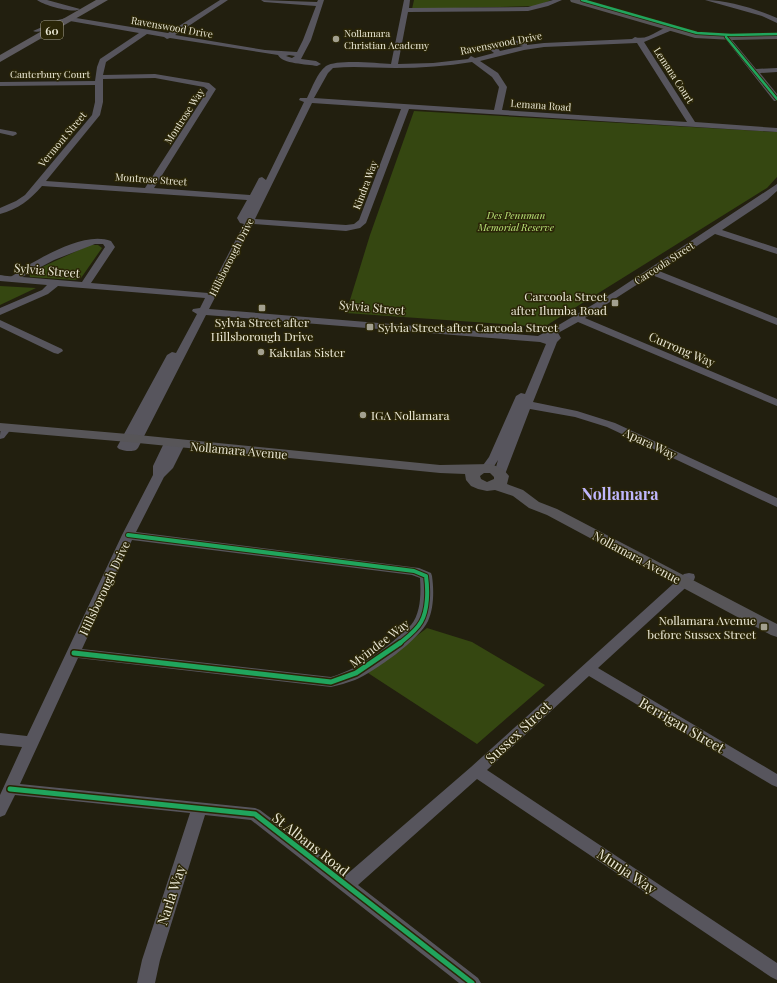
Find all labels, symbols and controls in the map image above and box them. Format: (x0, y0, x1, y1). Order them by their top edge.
street label: Ravenswood Drive (130, 13, 214, 41)
road number: 60 (41, 21, 63, 39)
place label: Nollamara Christian Academy (344, 26, 429, 52)
street label: Ravenswood Drive (459, 28, 543, 58)
marker: Nollamara Christian Academy (331, 34, 341, 44)
street label: Lemana Court (651, 44, 698, 106)
street label: Canterbury Court (10, 67, 90, 81)
street label: Montrose Way (161, 86, 207, 146)
street label: Lemana Road (510, 96, 572, 114)
street label: Vermont Street (34, 108, 90, 170)
street label: Kindra Way (349, 159, 381, 211)
street label: Montrose Street (115, 170, 188, 189)
park label: Des Pennman Memorial Reserve (477, 208, 555, 234)
street label: Hillsborough Drive (205, 216, 257, 298)
street label: Carcoola Street (631, 238, 697, 288)
street label: Sylvia Street (13, 259, 81, 281)
place label: Carcoola Street after Ilumba Road (511, 288, 608, 318)
street label: Sylvia Street (338, 296, 406, 318)
marker: Carcoola Street after Ilumba Road (610, 298, 620, 308)
marker: Sylvia Street after Hillsborough Drive (257, 303, 267, 313)
place label: Sylvia Street after Hillsborough Drive (211, 314, 313, 344)
place label: Sylvia Street after Carcoola Street (378, 319, 559, 335)
marker: Sylvia Street after Carcoola Street (365, 322, 375, 332)
street label: Currong Way (646, 328, 718, 370)
place label: Kakulas Sister (269, 344, 346, 360)
marker: Kakulas Sister (256, 347, 266, 357)
place label: IGA Nollamara (371, 407, 449, 423)
marker: IGA Nollamara (358, 410, 368, 420)
street label: Apara Way (620, 423, 679, 462)
street label: Nollamara Avenue (190, 438, 288, 462)
district label: Nollamara (582, 483, 659, 504)
street label: Nollamara Avenue (590, 527, 684, 587)
street label: Hillsborough Drive (75, 538, 133, 638)
place label: Nollamara Avenue before Sussex Street (647, 612, 757, 642)
street label: Myindee Way (346, 615, 412, 671)
marker: Nollamara Avenue before Sussex Street (759, 622, 769, 632)
street label: Berrigan Street (636, 693, 729, 758)
street label: Sussex Street (481, 696, 556, 767)
street label: St Albans Road (269, 808, 353, 880)
street label: Munja Way (593, 844, 661, 898)
street label: Narla Way (152, 862, 190, 928)

